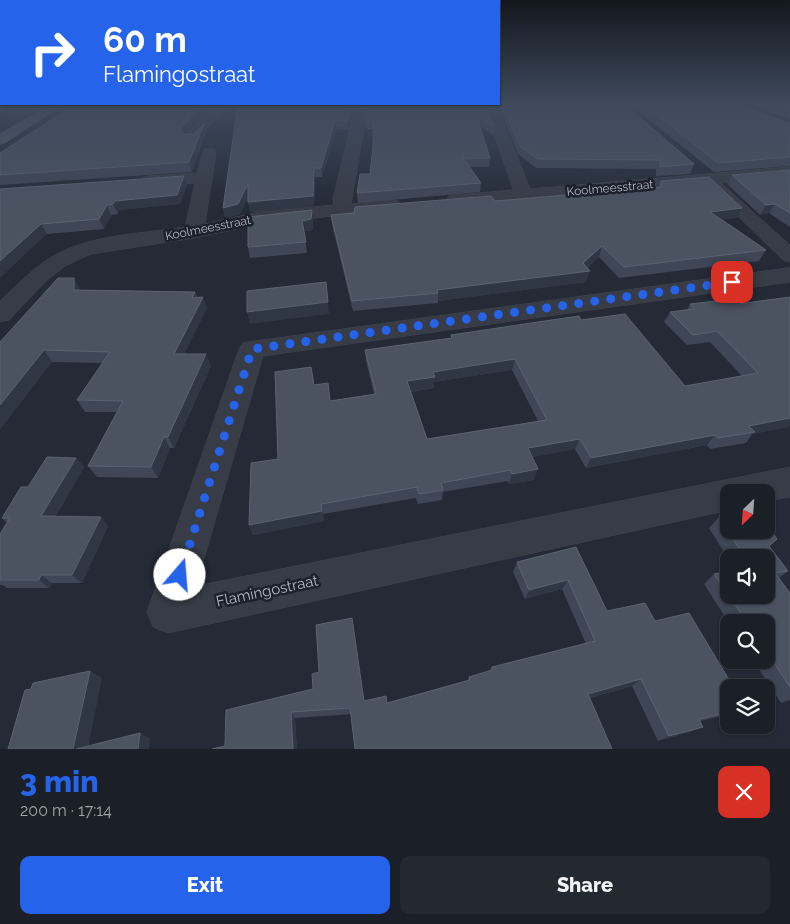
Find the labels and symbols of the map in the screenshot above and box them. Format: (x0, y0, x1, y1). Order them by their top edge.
street label: Koolmeesstraat (566, 177, 654, 199)
street label: Koolmeesstraat (164, 213, 252, 243)
pin (711, 261, 753, 303)
north arrow (720, 484, 775, 539)
position arrow (153, 548, 205, 600)
street label: Flamingostraat (214, 571, 320, 611)

